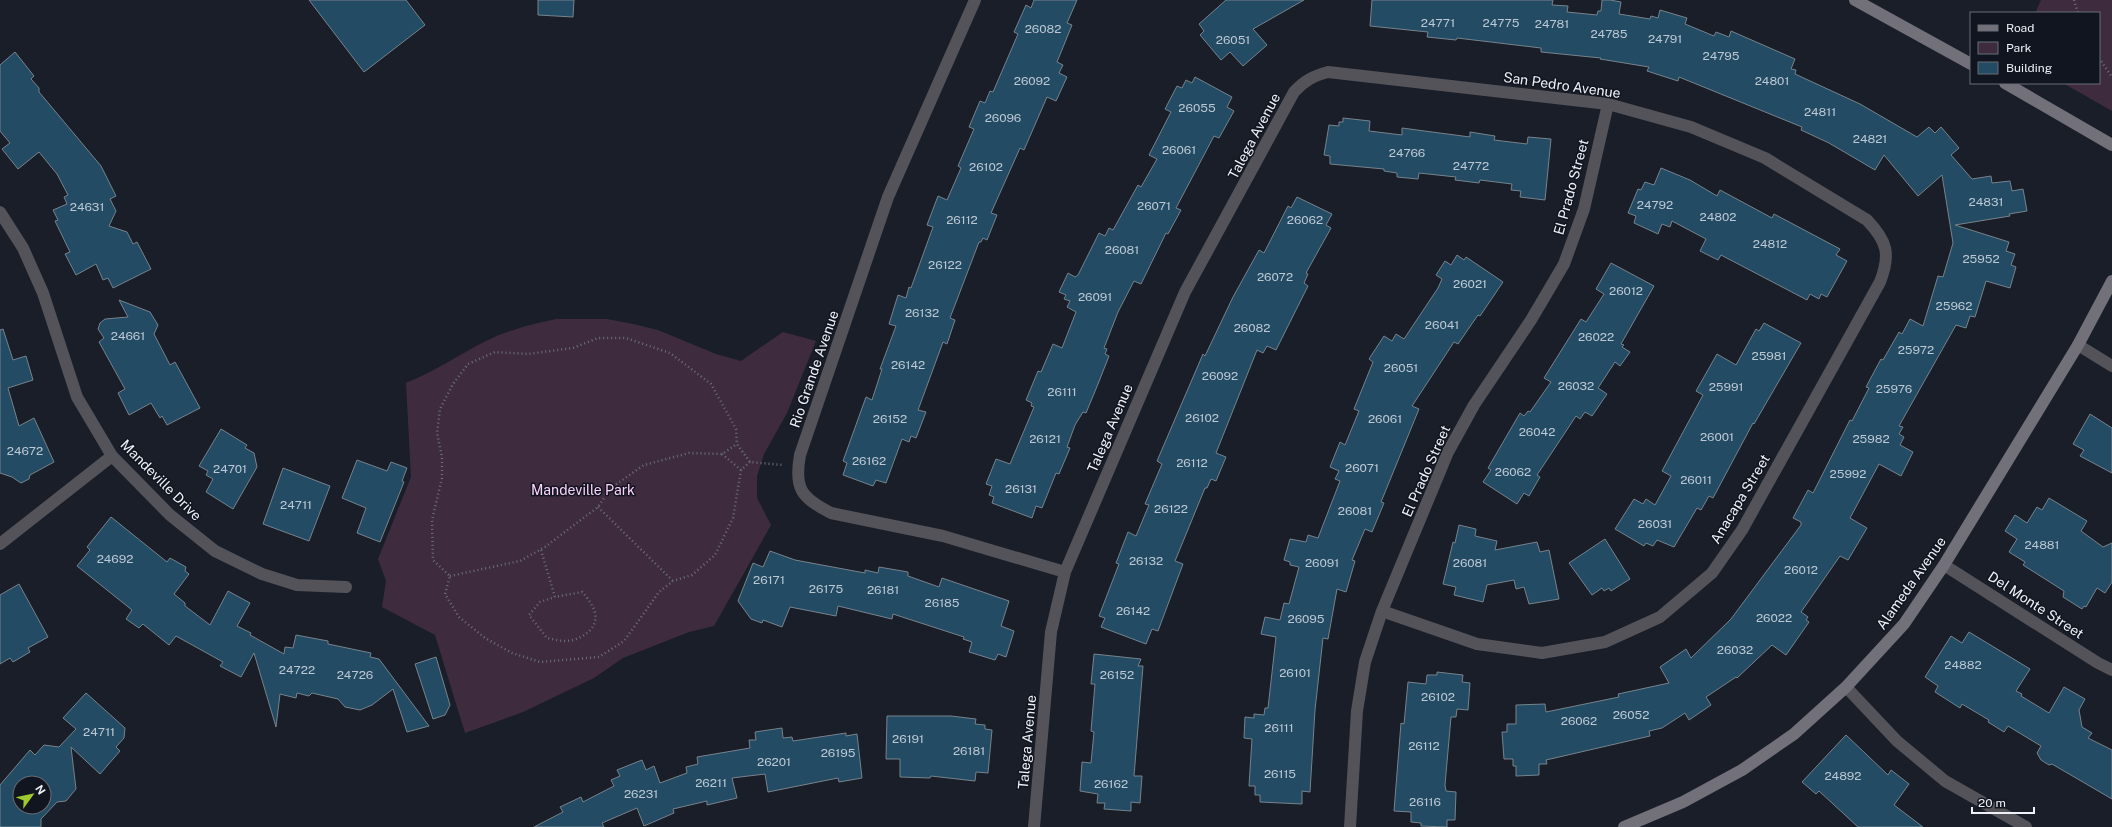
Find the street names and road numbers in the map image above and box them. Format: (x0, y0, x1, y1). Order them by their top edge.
street label: San Pedro Avenue (1502, 69, 1622, 101)
street label: Talega Avenue (1225, 90, 1283, 182)
street label: El Prado Street (1551, 137, 1591, 237)
street label: Rio Grande Avenue (786, 308, 842, 430)
street label: Talega Avenue (1084, 381, 1136, 475)
street label: El Prado Street (1399, 423, 1453, 519)
street label: Mandeville Drive (117, 436, 205, 524)
street label: Anacapa Street (1707, 451, 1773, 547)
street label: Alameda Avenue (1873, 534, 1949, 632)
street label: Del Monte Street (1985, 568, 2087, 642)
street label: Talega Avenue (1015, 694, 1039, 790)

